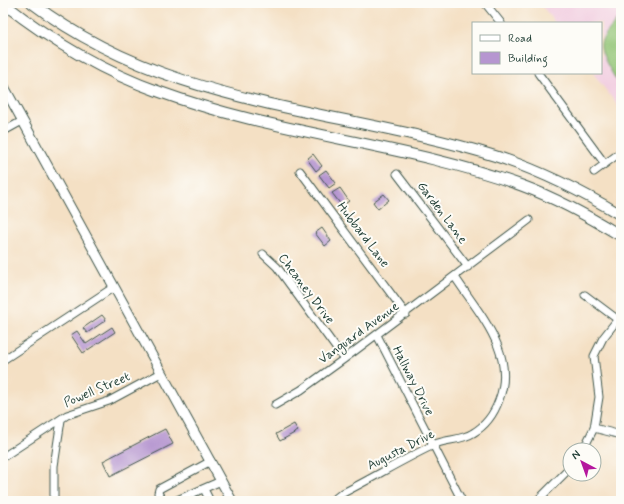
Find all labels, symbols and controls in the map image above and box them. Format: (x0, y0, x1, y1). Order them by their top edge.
legend (472, 22, 602, 74)
text: Road (508, 31, 532, 47)
text: Building (508, 51, 548, 68)
street label: Garden Lane (413, 178, 471, 248)
street label: Hubbard Lane (333, 199, 393, 271)
street label: Cheaney Drive (274, 250, 338, 328)
street label: Vanguard Avenue (315, 298, 403, 369)
street label: Hallway Drive (388, 343, 438, 419)
street label: Powell Street (61, 368, 133, 412)
street label: Augusta Drive (364, 426, 438, 474)
north arrow (562, 442, 602, 482)
text: N (569, 448, 583, 463)

